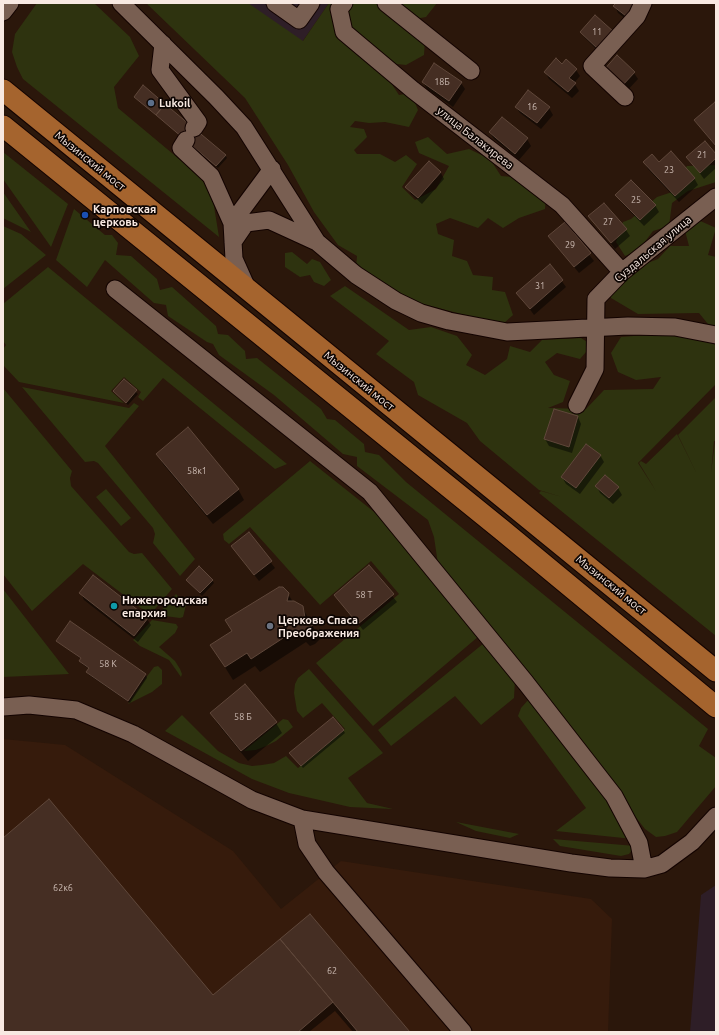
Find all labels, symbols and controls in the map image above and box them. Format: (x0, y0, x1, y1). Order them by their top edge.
house number: 11 (592, 27, 602, 37)
house number: 18Б (434, 77, 450, 87)
place label: Lukoil (159, 96, 190, 110)
marker: Lukoil (146, 98, 156, 108)
house number: 16 (527, 102, 537, 112)
street label: улица Балакирева (434, 104, 516, 172)
street label: Мызинский мост (52, 129, 128, 193)
house number: 21 (697, 150, 707, 160)
house number: 23 (664, 165, 674, 175)
house number: 25 (631, 195, 641, 205)
place label: Карповская церковь (93, 202, 156, 228)
marker: Карповская церковь (80, 210, 90, 220)
street label: Суздальская улица (612, 213, 694, 285)
house number: 27 (603, 217, 613, 227)
house number: 29 (565, 240, 575, 250)
house number: 31 (535, 281, 545, 291)
street label: Мызинский мост (321, 349, 397, 413)
house number: 58к1 (187, 466, 207, 476)
street label: Мызинский мост (573, 553, 649, 617)
house number: 58 Т (355, 590, 373, 600)
place label: Нижегородская епархия (122, 593, 208, 619)
marker: Нижегородская епархия (109, 601, 119, 611)
place label: Церковь Спаса Преображения (278, 613, 359, 639)
marker: Церковь Спаса Преображения (265, 621, 275, 631)
house number: 58 К (99, 659, 117, 669)
house number: 58 Б (234, 712, 252, 722)
house number: 62к6 (53, 883, 73, 893)
house number: 62 (327, 966, 337, 976)

